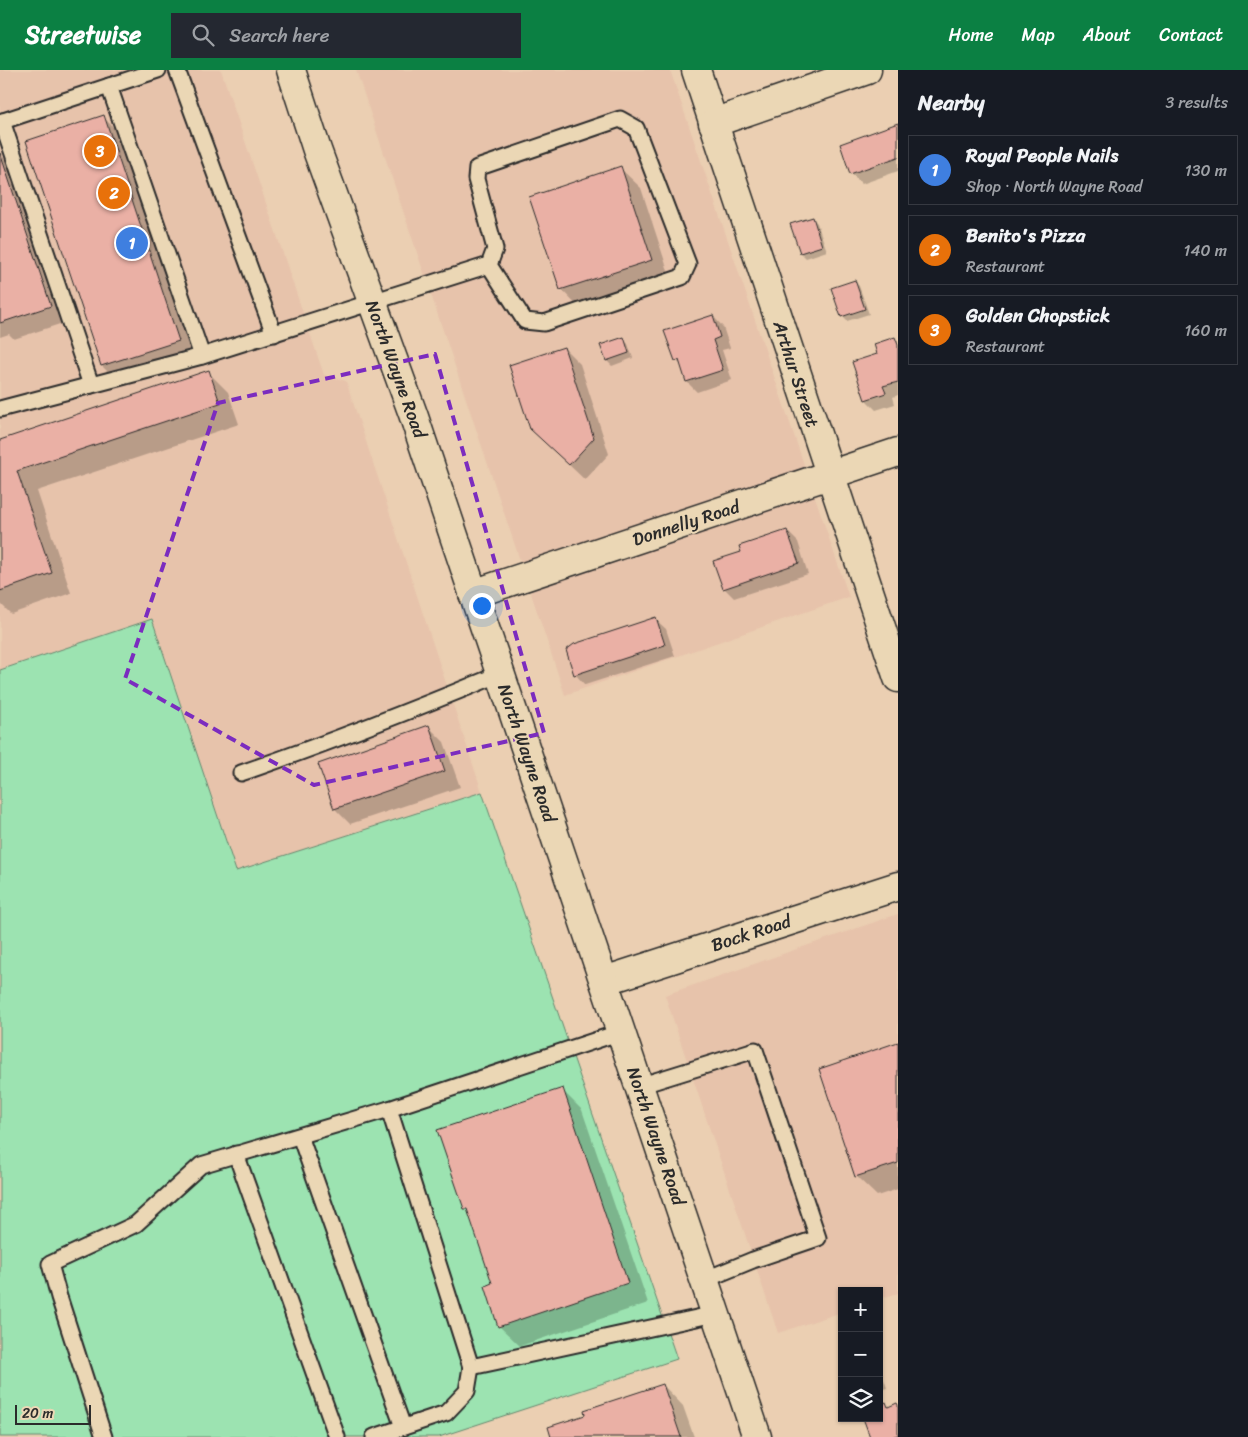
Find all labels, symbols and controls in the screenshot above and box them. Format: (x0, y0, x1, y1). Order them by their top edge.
search box (171, 13, 521, 58)
text: Streetwise (25, 14, 141, 56)
text: Search here (229, 19, 329, 52)
text: Home (949, 19, 994, 51)
text: Map (1022, 19, 1055, 51)
text: About (1083, 19, 1131, 51)
text: Contact (1159, 19, 1223, 51)
icon: search (189, 21, 217, 49)
text: Nearby (918, 84, 984, 122)
text: 3 results (1165, 88, 1228, 117)
pin: 3 (84, 132, 116, 170)
text: Royal People Nails (966, 139, 1118, 172)
text: 1 (932, 156, 938, 185)
text: 130 m (1185, 156, 1227, 185)
text: Shop · North Wayne Road (966, 172, 1142, 201)
pin: 2 (98, 174, 130, 212)
text: Benito's Pizza (966, 219, 1085, 252)
pin: 1 (116, 224, 148, 262)
text: 2 (930, 236, 940, 265)
text: 140 m (1184, 236, 1227, 265)
text: Restaurant (966, 252, 1045, 281)
street label: North Wayne Road (356, 295, 436, 444)
text: Golden Chopstick (966, 299, 1110, 332)
street label: Arthur Street (763, 316, 828, 432)
text: 3 (931, 316, 939, 345)
text: 160 m (1184, 316, 1227, 345)
text: Restaurant (966, 332, 1045, 361)
street label: Donnelly Road (628, 490, 745, 555)
your location (469, 593, 495, 619)
street label: North Wayne Road (488, 679, 566, 828)
street label: Bock Road (707, 905, 797, 961)
street label: North Wayne Road (617, 1062, 695, 1211)
map controls (838, 1287, 883, 1422)
button: + (838, 1287, 883, 1332)
button: − (838, 1332, 883, 1377)
button: layers (838, 1377, 883, 1422)
text: 20 m (22, 1401, 53, 1426)
scale bar (15, 1402, 91, 1425)

